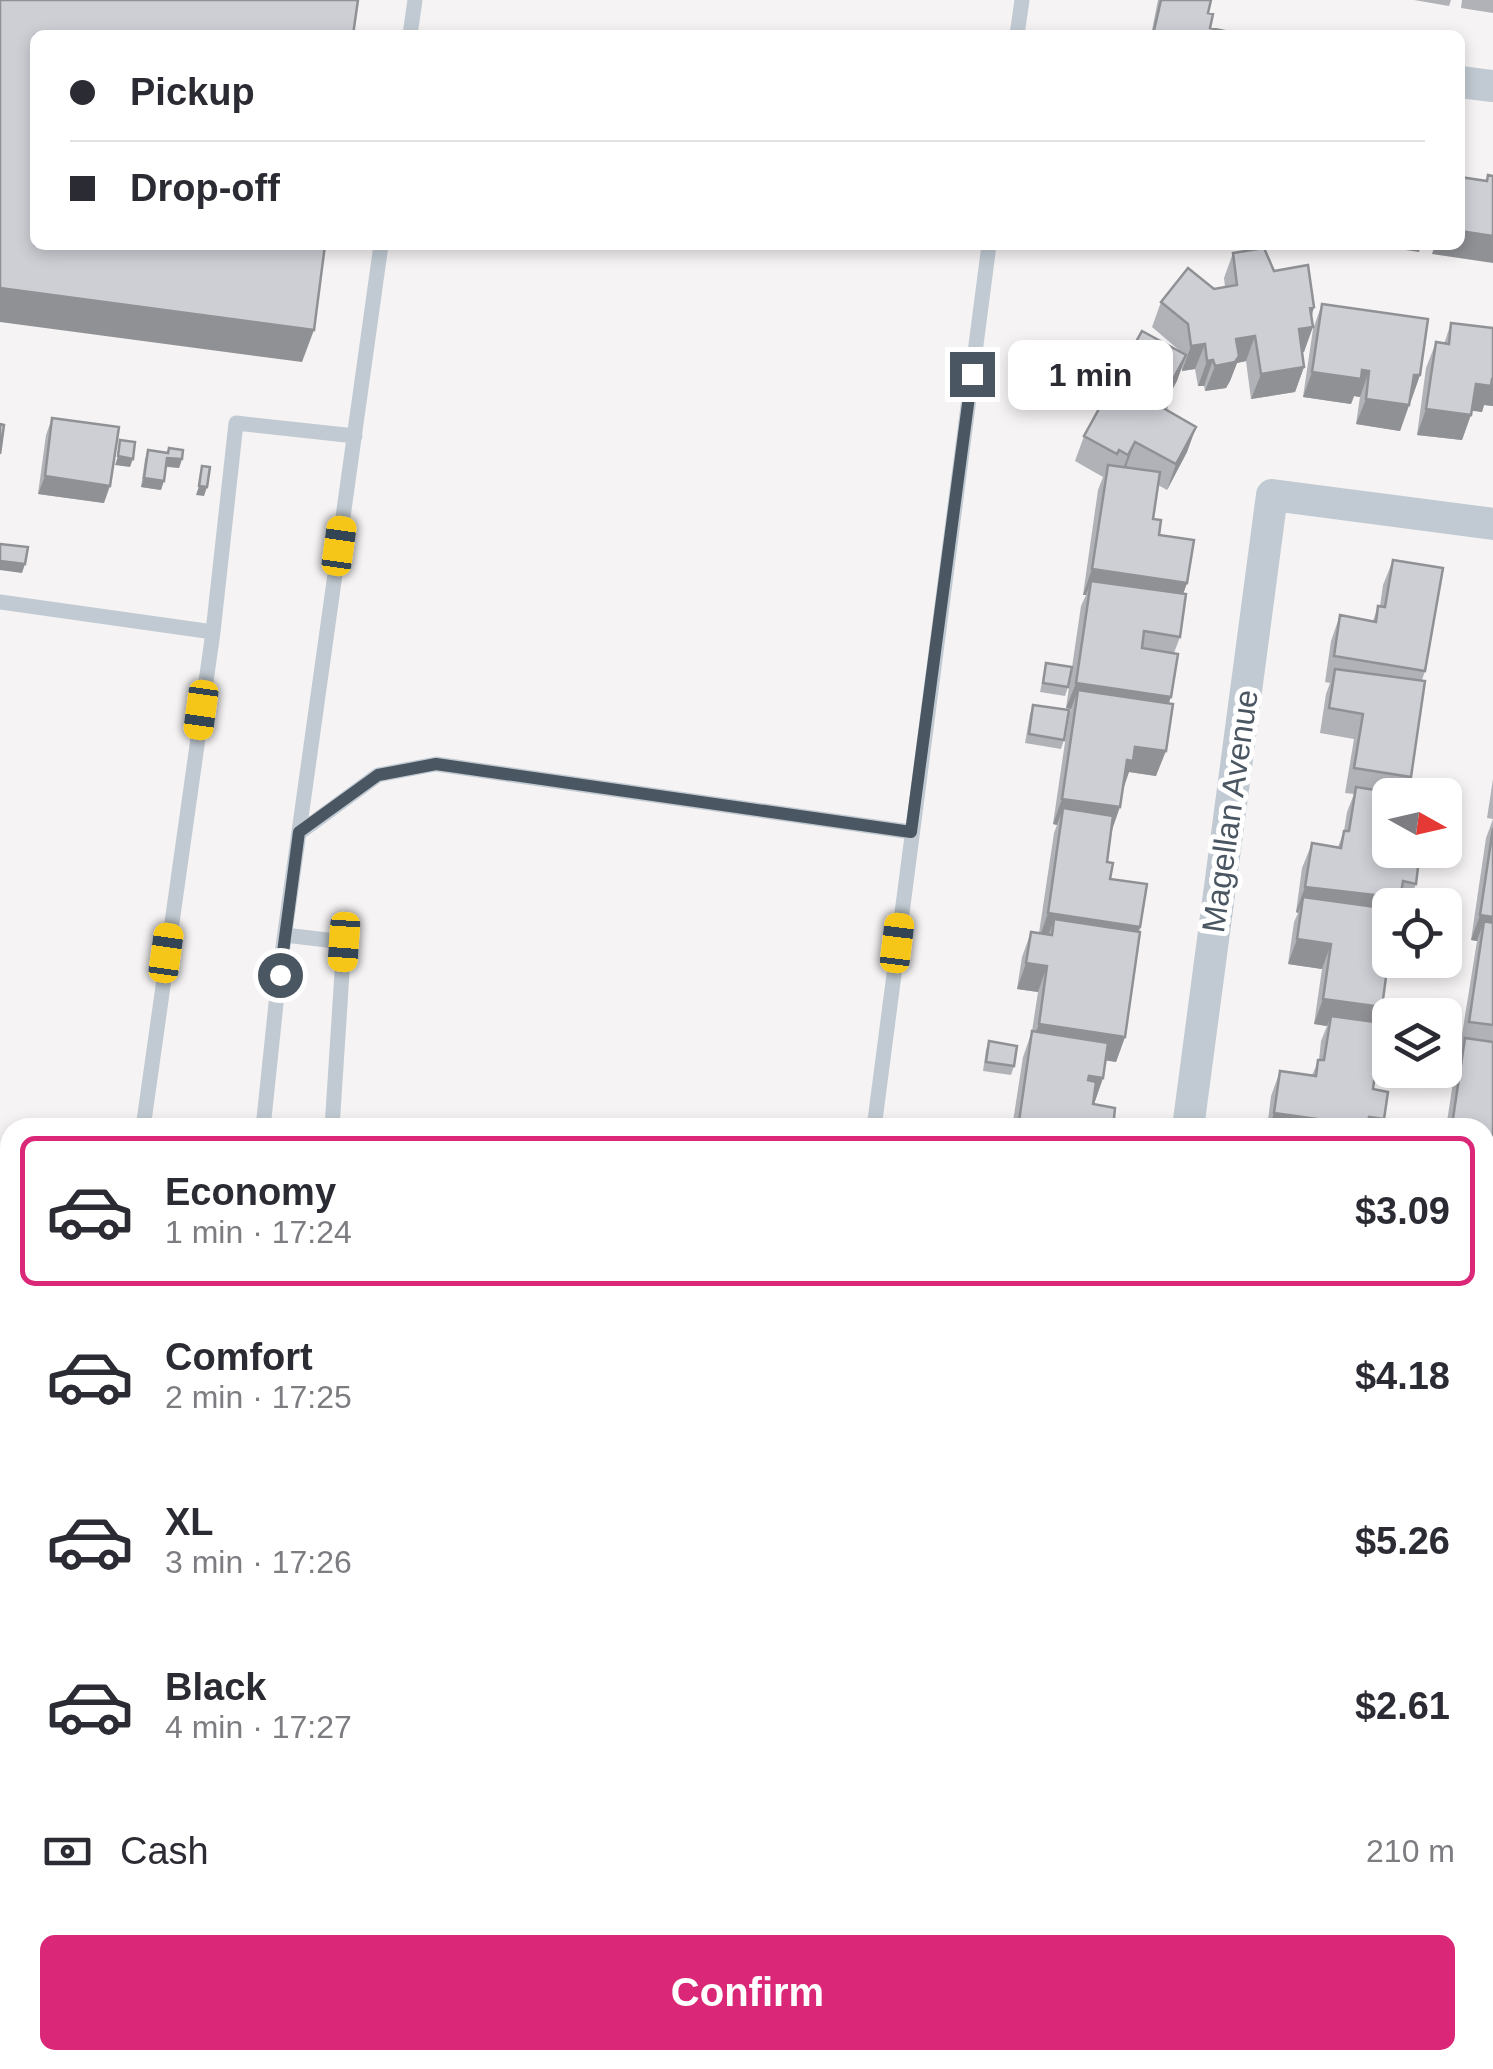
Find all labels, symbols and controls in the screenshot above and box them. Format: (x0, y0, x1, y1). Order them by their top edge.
text: Pickup (130, 71, 255, 113)
text: Drop-off (130, 167, 280, 209)
callout: 1 min (1007, 339, 1172, 409)
route end (950, 352, 995, 397)
text: 1 min (1049, 357, 1132, 393)
car (320, 514, 358, 578)
car (182, 678, 220, 742)
street label: Magellan Avenue (1195, 687, 1265, 935)
north arrow (1372, 778, 1462, 868)
map controls (1372, 778, 1462, 1088)
button: locate (1372, 888, 1462, 978)
car (327, 911, 361, 973)
car (878, 911, 916, 975)
car (147, 921, 185, 985)
route start (258, 953, 303, 998)
button: layers (1372, 998, 1462, 1088)
icon: car (45, 1166, 135, 1256)
text: Economy (165, 1171, 336, 1213)
text: $3.09 (1355, 1190, 1450, 1232)
text: 1 min · 17:24 (165, 1214, 352, 1250)
icon: car (45, 1331, 135, 1421)
text: Comfort (165, 1336, 313, 1378)
text: $4.18 (1355, 1355, 1450, 1397)
text: 2 min · 17:25 (165, 1379, 352, 1415)
icon: car (45, 1496, 135, 1586)
text: XL (165, 1501, 214, 1543)
text: $5.26 (1355, 1520, 1450, 1562)
text: 3 min · 17:26 (165, 1544, 352, 1580)
icon: car (45, 1661, 135, 1751)
text: Black (165, 1666, 266, 1708)
text: $2.61 (1355, 1685, 1450, 1727)
text: 4 min · 17:27 (165, 1709, 352, 1745)
icon: cash (40, 1824, 95, 1879)
text: Cash (120, 1830, 209, 1872)
text: 210 m (1366, 1833, 1455, 1869)
button: Confirm (40, 1935, 1455, 2050)

